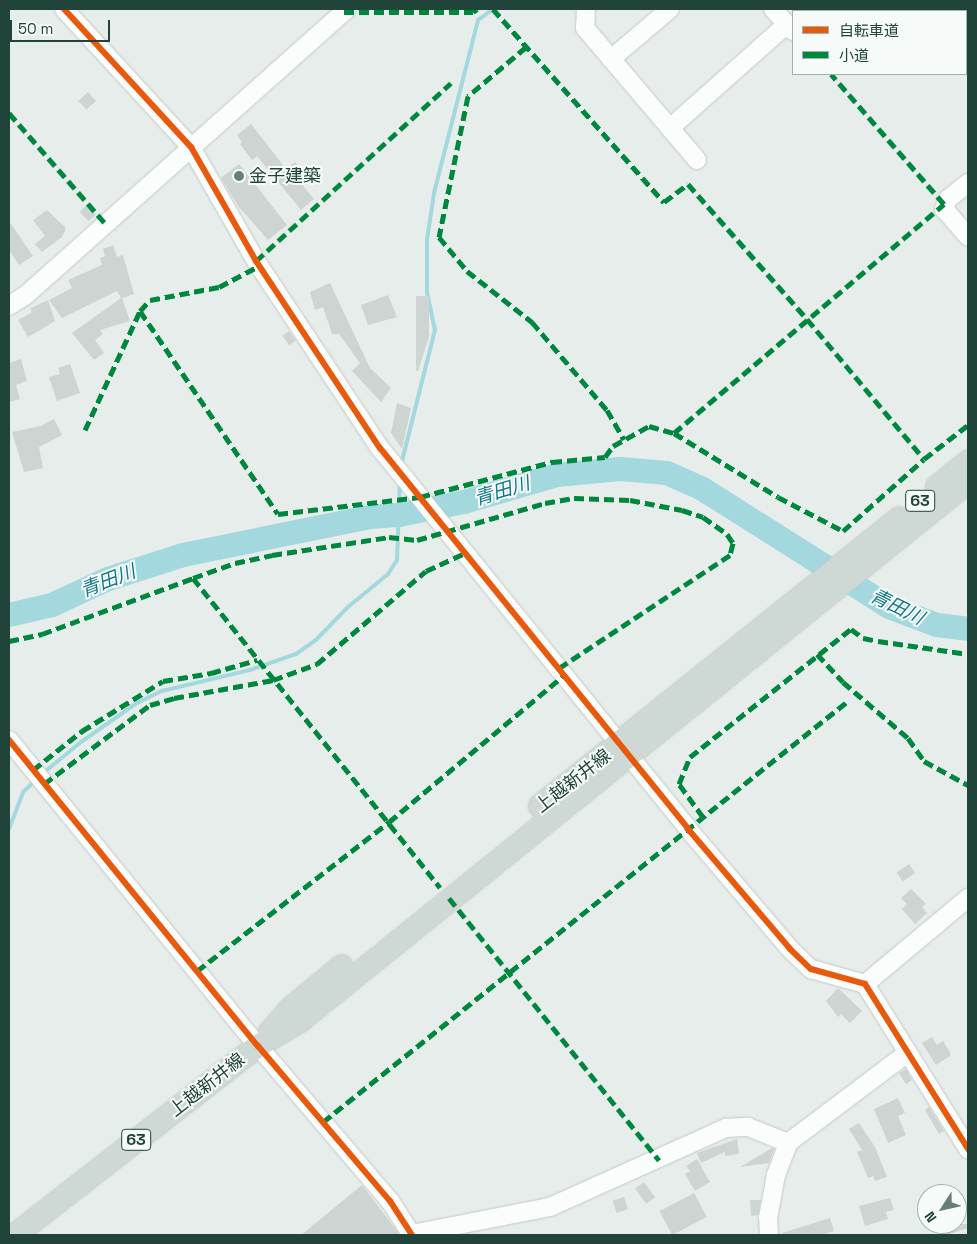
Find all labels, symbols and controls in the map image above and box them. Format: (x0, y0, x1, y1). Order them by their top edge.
scale bar (12, 10, 112, 42)
legend (792, 10, 967, 75)
text: 50 m (18, 19, 53, 38)
text: 自転車道 (839, 21, 899, 40)
text: 小道 (839, 46, 869, 65)
place label: 金子建築 (249, 165, 321, 187)
marker: 金子建築 (233, 170, 245, 182)
water label: 青田川 (471, 472, 533, 510)
road number: 63 (905, 488, 935, 514)
water label: 青田川 (77, 560, 139, 602)
water label: 青田川 (866, 584, 928, 630)
street label: 上越新井線 (531, 745, 615, 817)
street label: 上越新井線 (165, 1049, 249, 1121)
road number: 63 (121, 1126, 151, 1154)
north arrow (917, 1184, 967, 1234)
text: N (920, 1208, 941, 1226)

